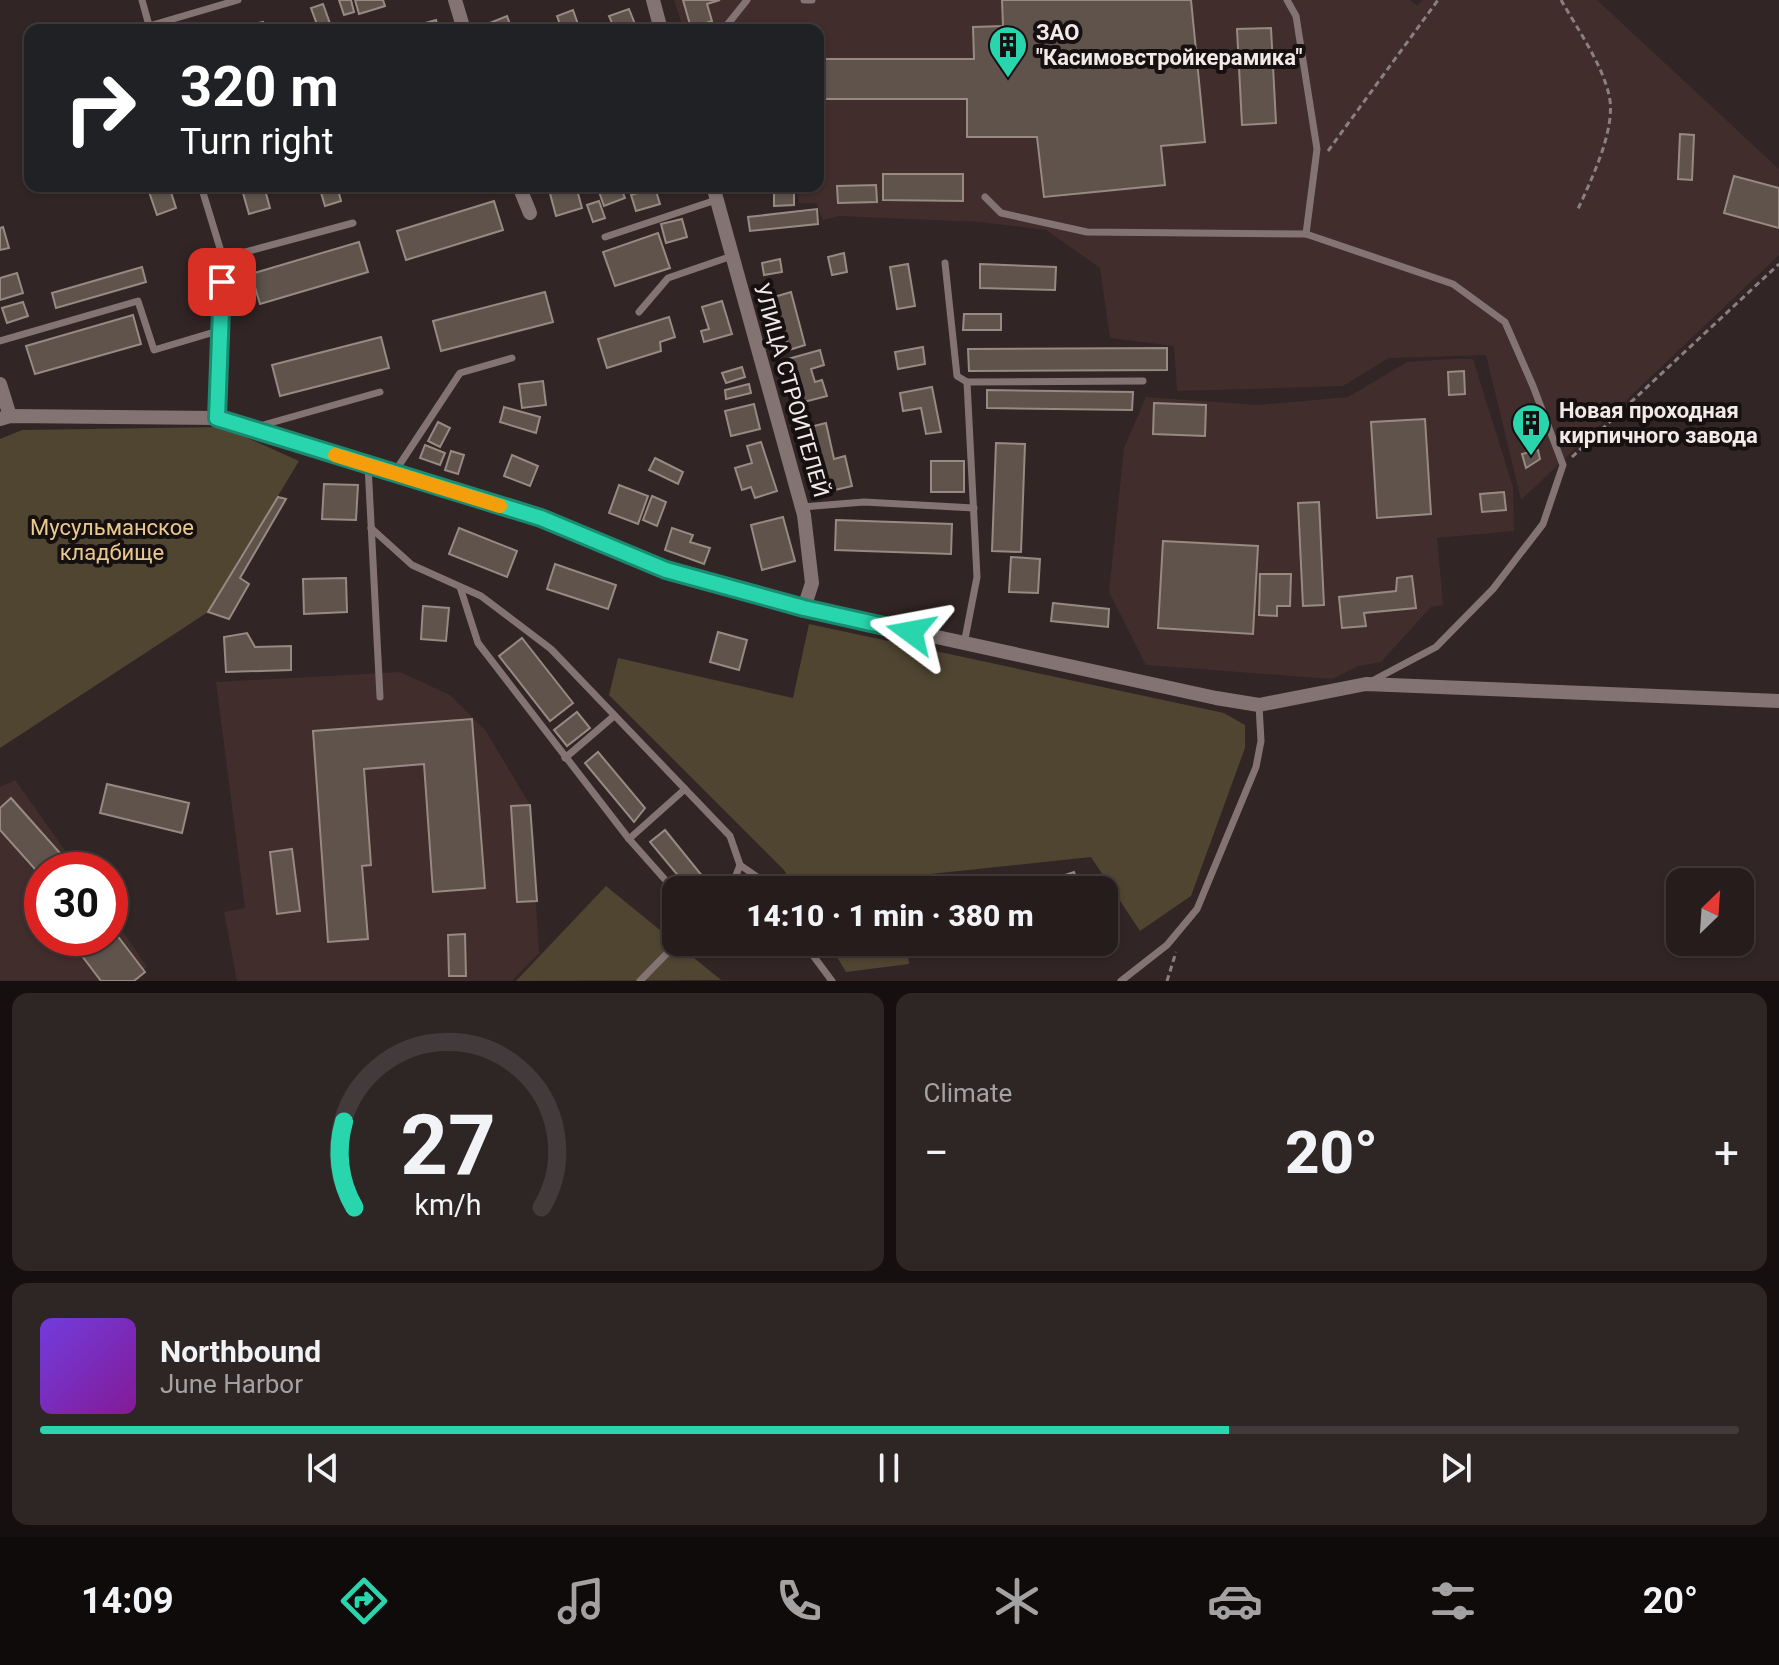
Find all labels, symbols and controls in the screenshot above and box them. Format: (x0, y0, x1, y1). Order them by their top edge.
place label: ЗАО "Касимовстройкерамика" (1036, 20, 1303, 70)
building icon: ЗАО "Касимовстройкерамика" (987, 24, 1029, 79)
text: 320 m (180, 54, 339, 120)
icon: right (48, 56, 152, 160)
text: Turn right (180, 121, 333, 163)
pin (188, 248, 256, 316)
icon: arrive (200, 260, 244, 304)
street label: УЛИЦА СТРОИТЕЛЕЙ (749, 280, 834, 500)
place label: Новая проходная кирпичного завода (1559, 398, 1758, 448)
building icon: Новая проходная кирпичного завода (1510, 402, 1552, 457)
park label: Мусульманское кладбище (30, 515, 194, 565)
position arrow (869, 590, 953, 674)
speed limit sign: 30 (24, 852, 128, 956)
north arrow (1666, 868, 1754, 956)
map controls (1666, 868, 1754, 956)
text: 14:10 · 1 min · 380 m (746, 898, 1034, 933)
text: Climate (924, 1078, 1012, 1108)
text: 27 (400, 1097, 495, 1194)
text: 20° (1285, 1117, 1378, 1188)
text: − (924, 1127, 949, 1179)
text: + (1714, 1127, 1739, 1179)
text: km/h (414, 1188, 481, 1222)
text: Northbound (160, 1334, 321, 1369)
text: June Harbor (160, 1369, 303, 1399)
icon: previous (301, 1446, 345, 1490)
icon: pause (867, 1446, 911, 1490)
icon: next (1434, 1446, 1478, 1490)
icon: directions (336, 1573, 392, 1629)
icon: music (553, 1573, 609, 1629)
icon: phone (771, 1573, 827, 1629)
icon: climate (989, 1573, 1045, 1629)
icon: car (1207, 1573, 1263, 1629)
icon: filters (1425, 1573, 1481, 1629)
text: 14:09 (81, 1580, 174, 1622)
text: 20° (1643, 1580, 1698, 1622)

